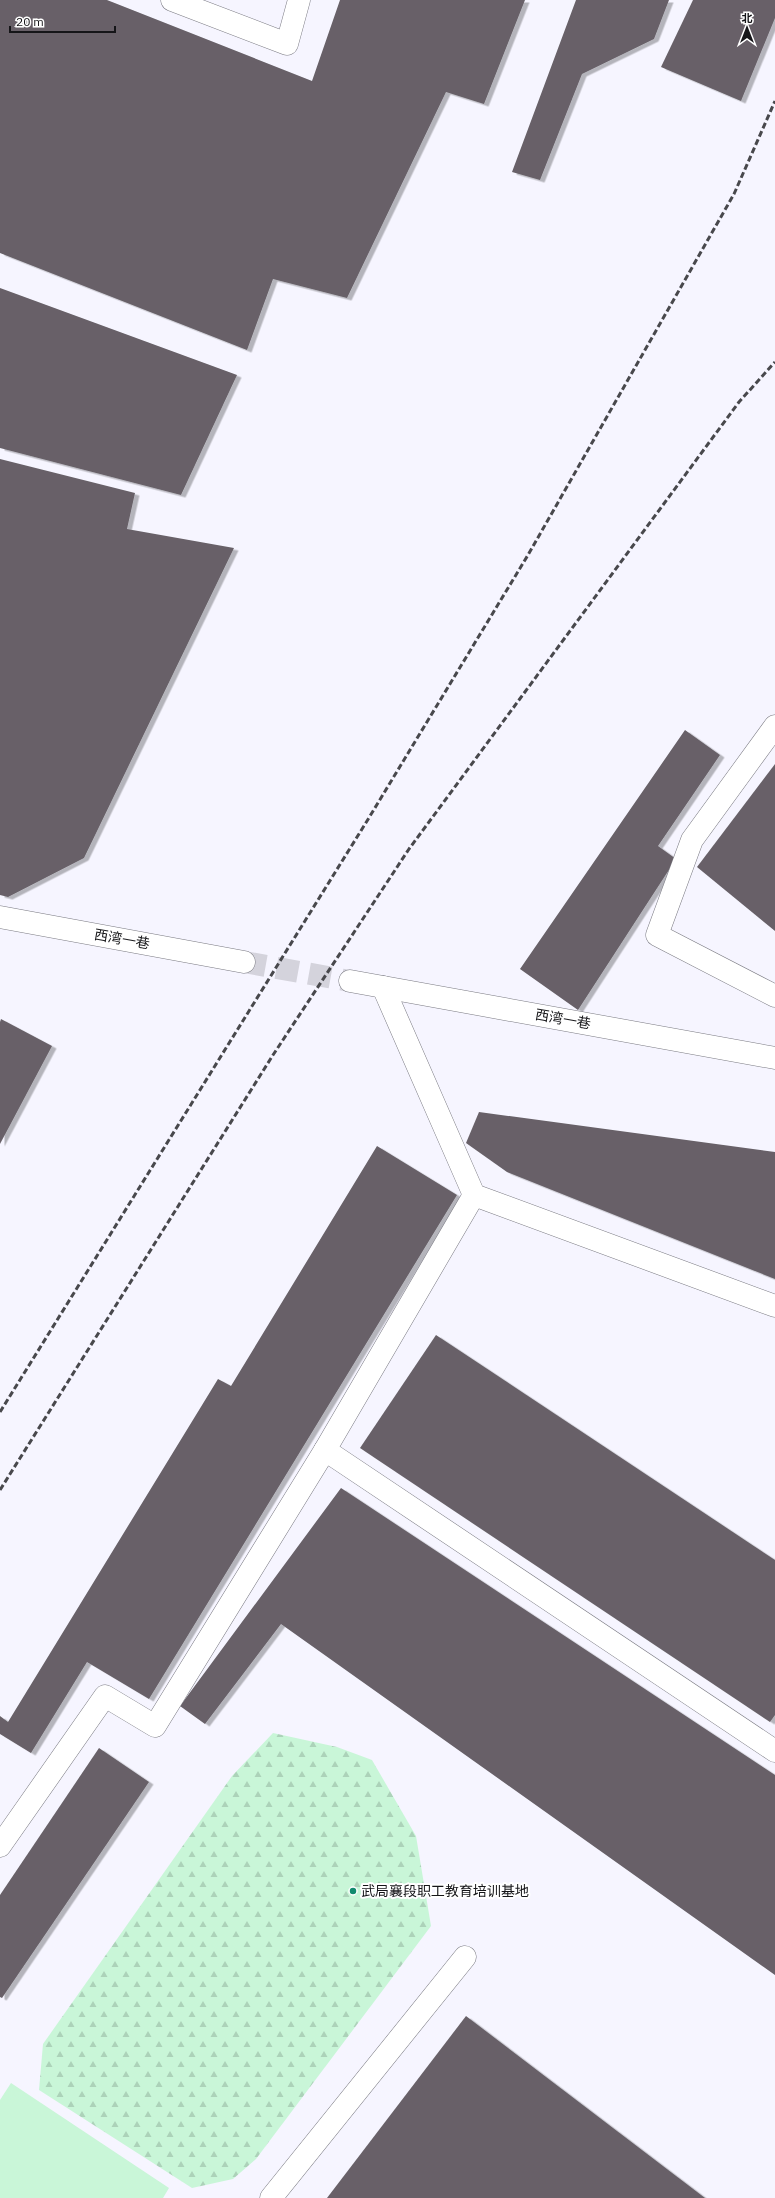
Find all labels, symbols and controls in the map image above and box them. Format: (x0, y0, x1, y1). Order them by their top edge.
scale bar (10, 8, 115, 34)
north arrow (727, 8, 767, 48)
text: 北 (742, 11, 753, 25)
text: 20 m (16, 14, 44, 29)
street label: 西湾一巷 (93, 925, 151, 953)
street label: 西湾一巷 (534, 1005, 592, 1033)
place label: 武局襄段职工教育培训基地 (361, 1882, 529, 1900)
marker: 武局襄段职工教育培训基地 (348, 1886, 358, 1896)

